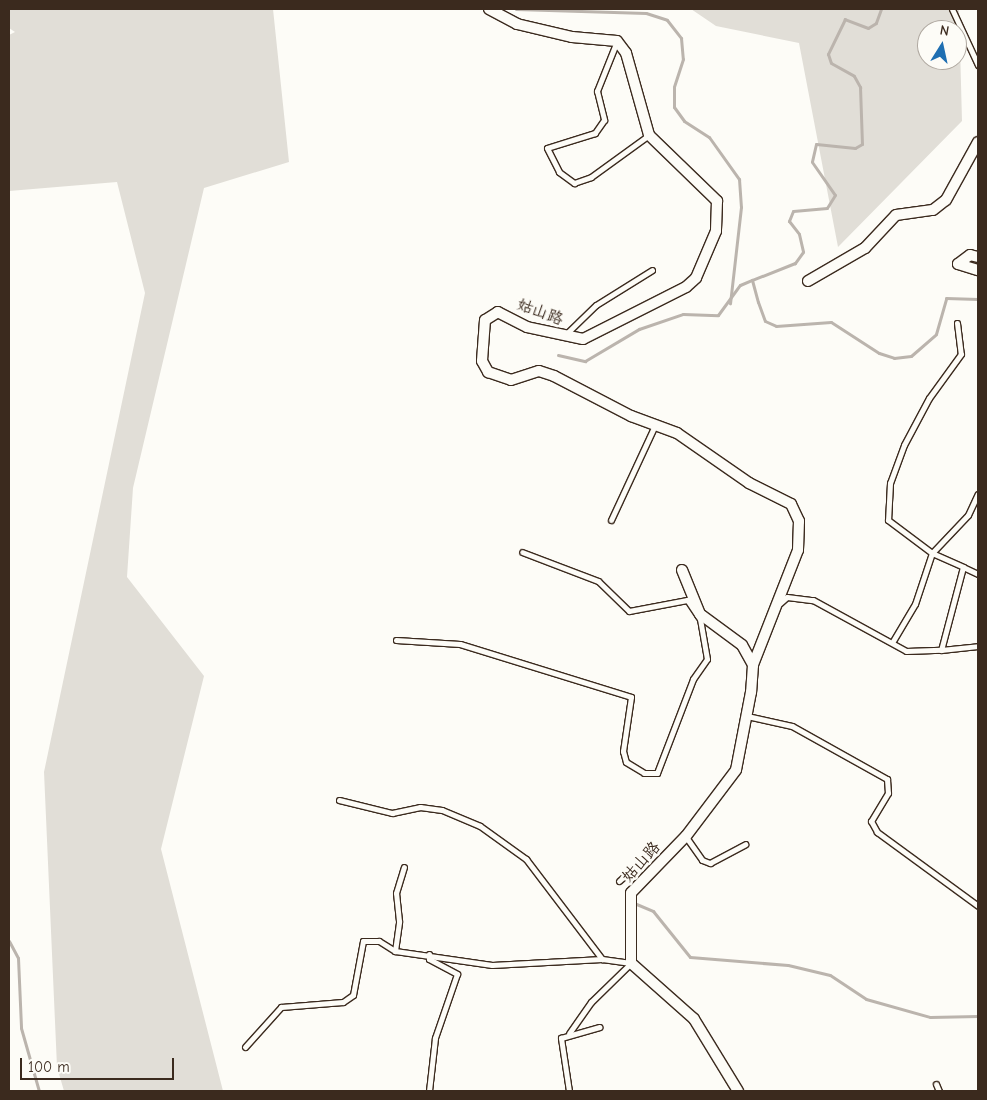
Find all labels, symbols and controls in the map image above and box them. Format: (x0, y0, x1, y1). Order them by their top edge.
north arrow (917, 20, 967, 70)
text: N (939, 22, 950, 40)
street label: 姑山路 (514, 295, 566, 329)
street label: 姑山路 (618, 838, 664, 886)
scale bar (22, 1048, 176, 1080)
text: 100 m (28, 1058, 70, 1076)

